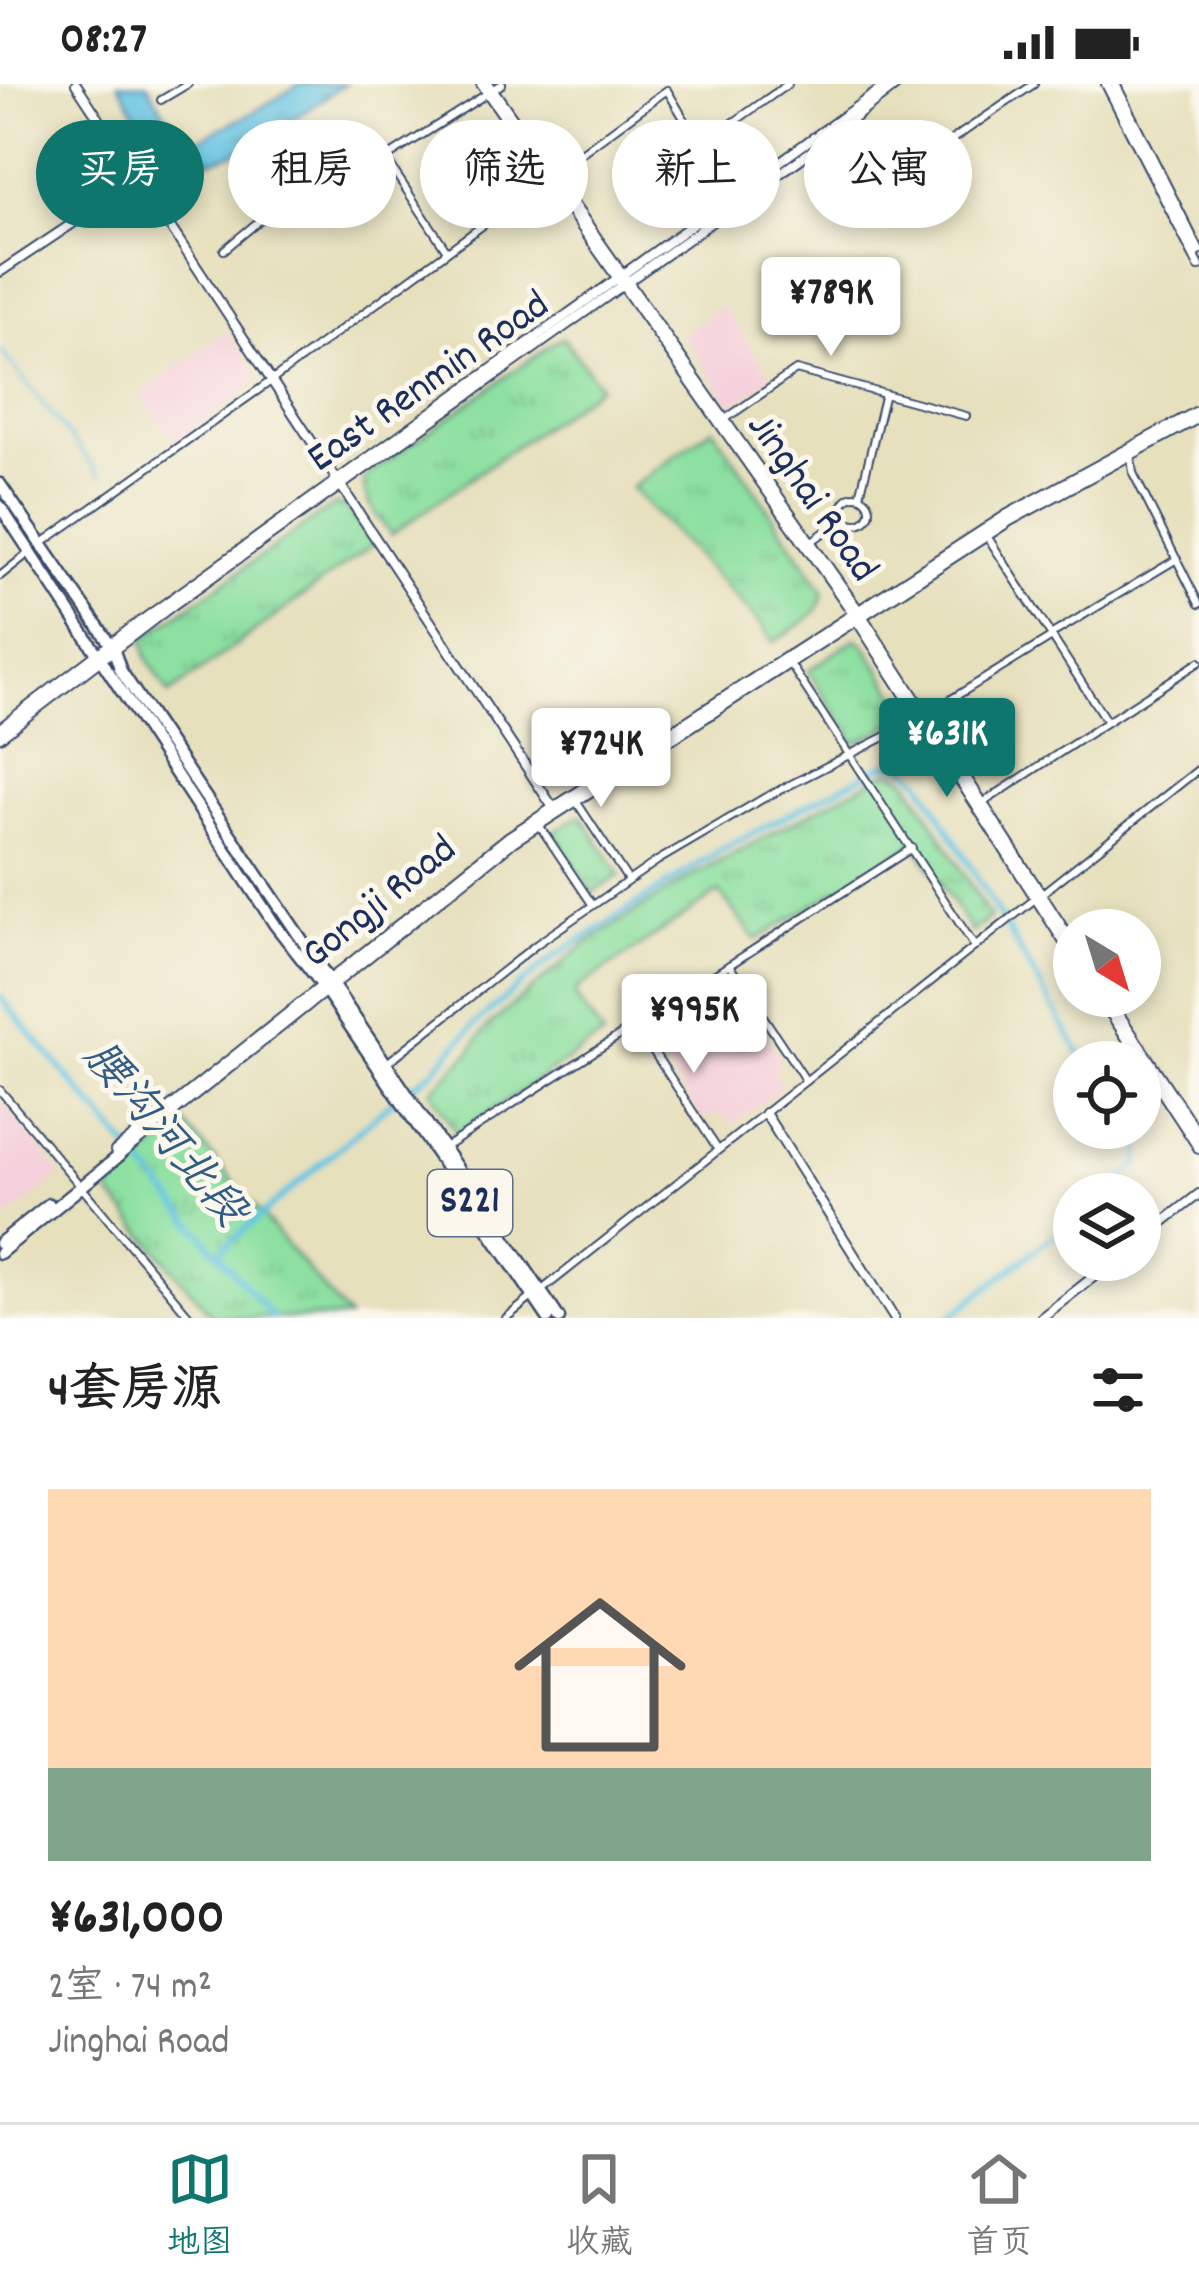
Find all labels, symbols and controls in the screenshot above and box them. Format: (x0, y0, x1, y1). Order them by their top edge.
text: 08:27 (60, 10, 147, 74)
chip: 买房 (36, 120, 204, 228)
chip: 租房 (228, 120, 396, 228)
chip: 筛选 (420, 120, 588, 228)
chip: 新上 (612, 120, 780, 228)
chip: 公寓 (804, 120, 972, 228)
pin: ¥789K (747, 257, 915, 359)
text: ¥789K (788, 268, 874, 323)
street label: East Renmin Road (296, 278, 564, 490)
street label: Jinghai Road (729, 402, 891, 596)
pin: ¥631K (863, 698, 1031, 800)
pin: ¥724K (517, 708, 685, 810)
text: ¥631K (906, 709, 988, 764)
text: ¥724K (558, 719, 644, 774)
street label: Gongji Road (290, 823, 472, 985)
north arrow (1053, 909, 1161, 1017)
map controls (1053, 909, 1161, 1281)
pin: ¥995K (610, 974, 778, 1076)
text: ¥995K (649, 985, 739, 1040)
water label: 腰沟河北段 (65, 1029, 261, 1246)
button: locate (1053, 1041, 1161, 1149)
road number: S221 (428, 1170, 512, 1236)
button: layers (1053, 1173, 1161, 1281)
icon: filters (1085, 1357, 1151, 1423)
text: 4套房源 (48, 1358, 222, 1430)
icon: home (492, 1567, 708, 1783)
text: ¥631,000 (48, 1885, 225, 1957)
text: 2室 · 74 m² (48, 1962, 212, 2017)
text: Jinghai Road (48, 2017, 230, 2072)
tab: 地图 (167, 2146, 233, 2269)
tab: 收藏 (566, 2146, 632, 2269)
tab: 首页 (966, 2146, 1032, 2269)

